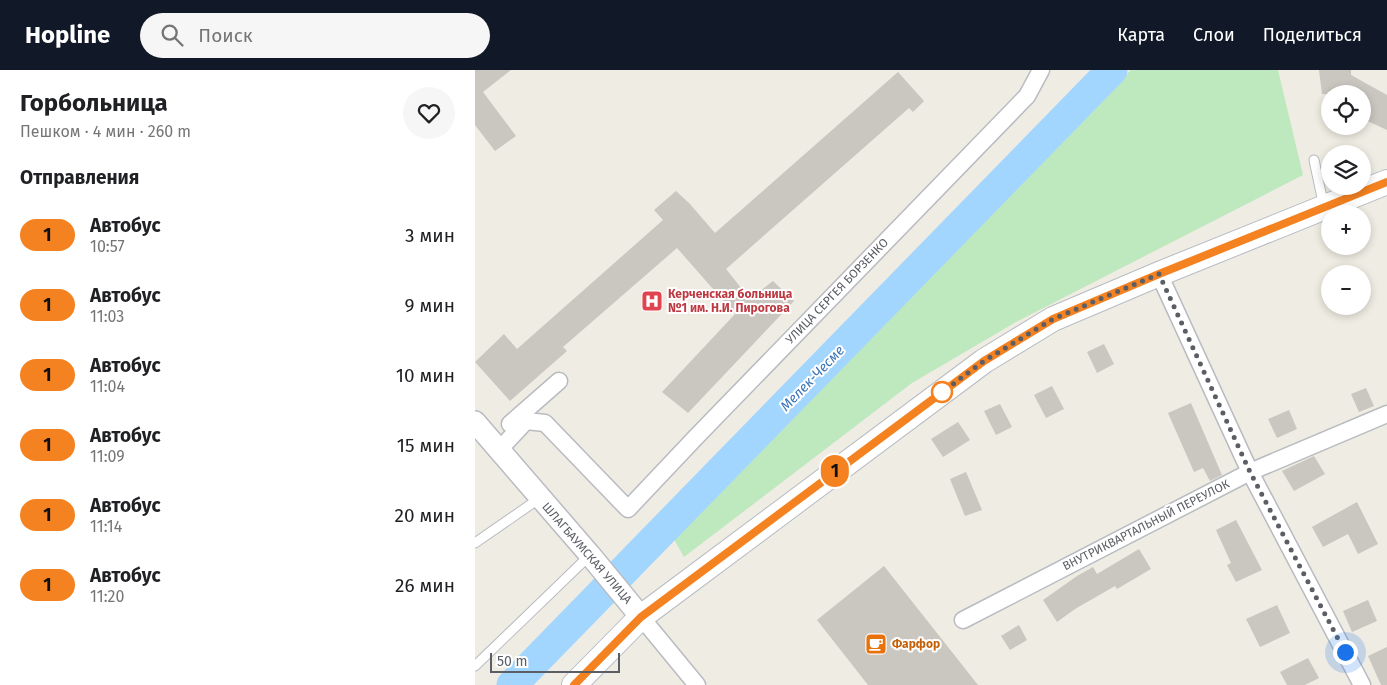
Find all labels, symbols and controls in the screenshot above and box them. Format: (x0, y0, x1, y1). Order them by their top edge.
search box (140, 13, 490, 58)
text: Hopline (25, 21, 110, 49)
icon: search (158, 21, 186, 49)
text: Поиск (198, 24, 253, 47)
text: Карта (1117, 24, 1165, 46)
text: Слои (1193, 24, 1235, 46)
text: Поделиться (1263, 24, 1362, 46)
map controls (1321, 85, 1371, 315)
button: locate (1321, 85, 1371, 135)
button: heart (403, 87, 455, 139)
text: Горбольница (20, 89, 168, 117)
text: Пешком · 4 мин · 260 m (20, 122, 191, 141)
button: layers (1321, 145, 1371, 195)
text: Отправления (20, 166, 139, 189)
button: + (1321, 205, 1371, 255)
text: Автобус (90, 214, 161, 237)
text: 1 (43, 224, 52, 246)
text: 3 мин (405, 224, 455, 247)
street label: УЛИЦА СЕРГЕЯ БОРЗЕНКО (783, 235, 891, 347)
text: 10:57 (90, 237, 125, 256)
button: − (1321, 265, 1371, 315)
text: Автобус (90, 284, 161, 307)
place label: Керченская больница №1 им. Н.И. Пирогова (668, 287, 793, 315)
hospital icon: Керченская больница №1 им. Н.И. Пирогова (640, 289, 664, 313)
text: 1 (43, 294, 52, 316)
text: 9 мин (405, 294, 455, 317)
text: 11:03 (90, 307, 124, 326)
water label: Мелек-Чесме (777, 342, 848, 415)
text: Автобус (90, 354, 161, 377)
text: 1 (43, 364, 52, 386)
text: 10 мин (396, 364, 455, 387)
text: 11:04 (90, 377, 125, 396)
unlabelled marker (931, 381, 953, 403)
text: Автобус (90, 424, 161, 447)
text: 1 (43, 434, 52, 456)
text: 15 мин (397, 434, 455, 457)
text: 11:09 (90, 447, 125, 466)
line badge: 1 (819, 455, 851, 487)
text: 1 (831, 460, 839, 482)
street label: ВНУТРИКВАРТАЛЬНЫЙ ПЕРЕУЛОК (1060, 476, 1232, 573)
text: Автобус (90, 494, 161, 517)
street label: ШЛАГБАУМСКАЯ УЛИЦА (539, 500, 635, 607)
text: 1 (43, 504, 52, 526)
text: 20 мин (395, 504, 455, 527)
text: 11:14 (90, 517, 122, 536)
text: Автобус (90, 564, 161, 587)
text: 1 (43, 574, 52, 596)
text: 26 мин (395, 574, 455, 597)
text: 11:20 (90, 587, 124, 606)
cafe icon: Фарфор (864, 632, 888, 656)
place label: Фарфор (892, 637, 940, 651)
your location (1333, 640, 1358, 665)
scale bar (490, 650, 620, 673)
text: 50 m (497, 653, 528, 670)

